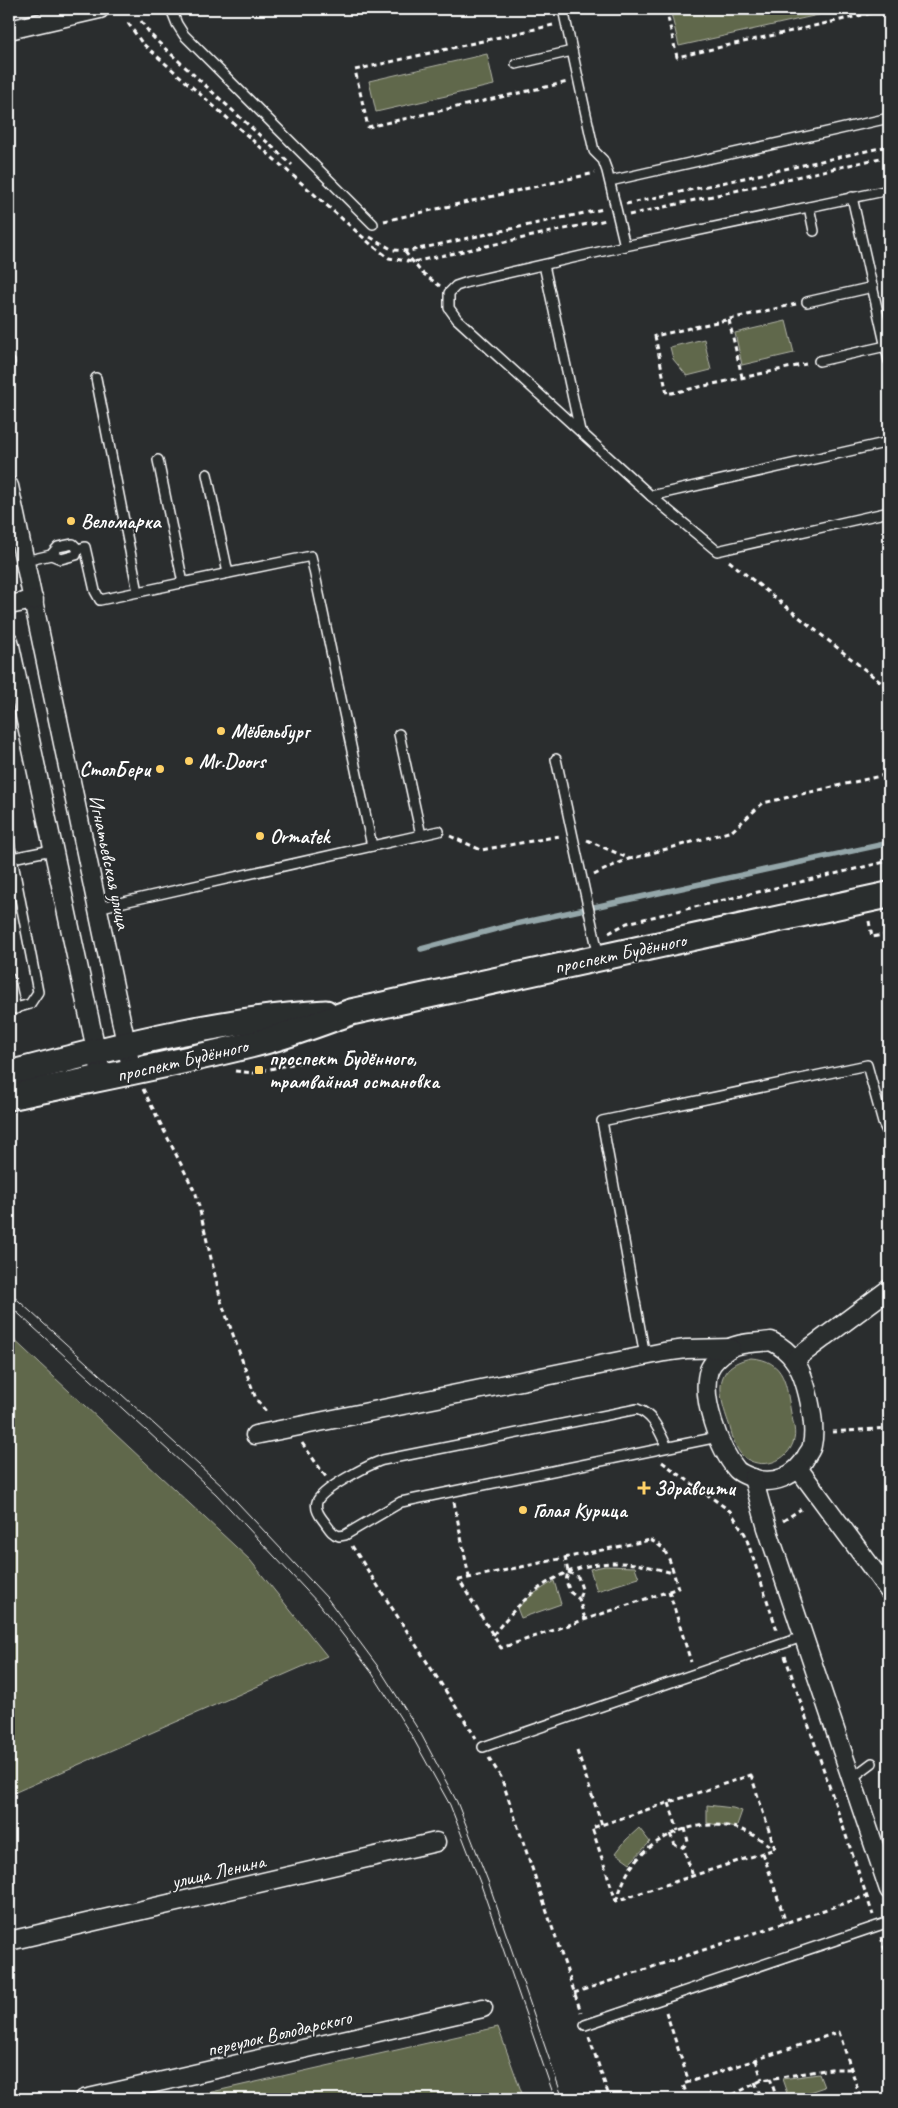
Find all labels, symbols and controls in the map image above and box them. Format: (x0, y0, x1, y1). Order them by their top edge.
place label: Веломарка (81, 509, 162, 534)
marker: Веломарка (65, 515, 77, 527)
place label: Мёбельбург (231, 719, 312, 745)
marker: Мёбельбург (215, 725, 227, 737)
place label: Mr.Doors (199, 749, 267, 774)
marker: Mr.Doors (183, 755, 195, 767)
place label: СтолБери (79, 757, 152, 782)
marker: СтолБери (154, 763, 166, 775)
street label: Игнатьевская улица (83, 793, 136, 933)
place label: Ormatek (270, 824, 332, 849)
marker: Ormatek (254, 830, 266, 842)
street label: проспект Будённого (552, 927, 690, 980)
street label: проспект Будённого (114, 1033, 252, 1088)
place label: проспект Будённого, трамвайная остановка (269, 1046, 441, 1094)
marker: проспект Будённого, трамвайная остановка (253, 1064, 265, 1076)
place label: Здравсити (654, 1476, 737, 1501)
marker: Здравсити (638, 1482, 650, 1494)
place label: Голая Курица (533, 1498, 629, 1523)
marker: Голая Курица (517, 1504, 529, 1516)
street label: улица Ленина (168, 1848, 269, 1895)
street label: переулок Володарского (205, 2005, 355, 2062)

